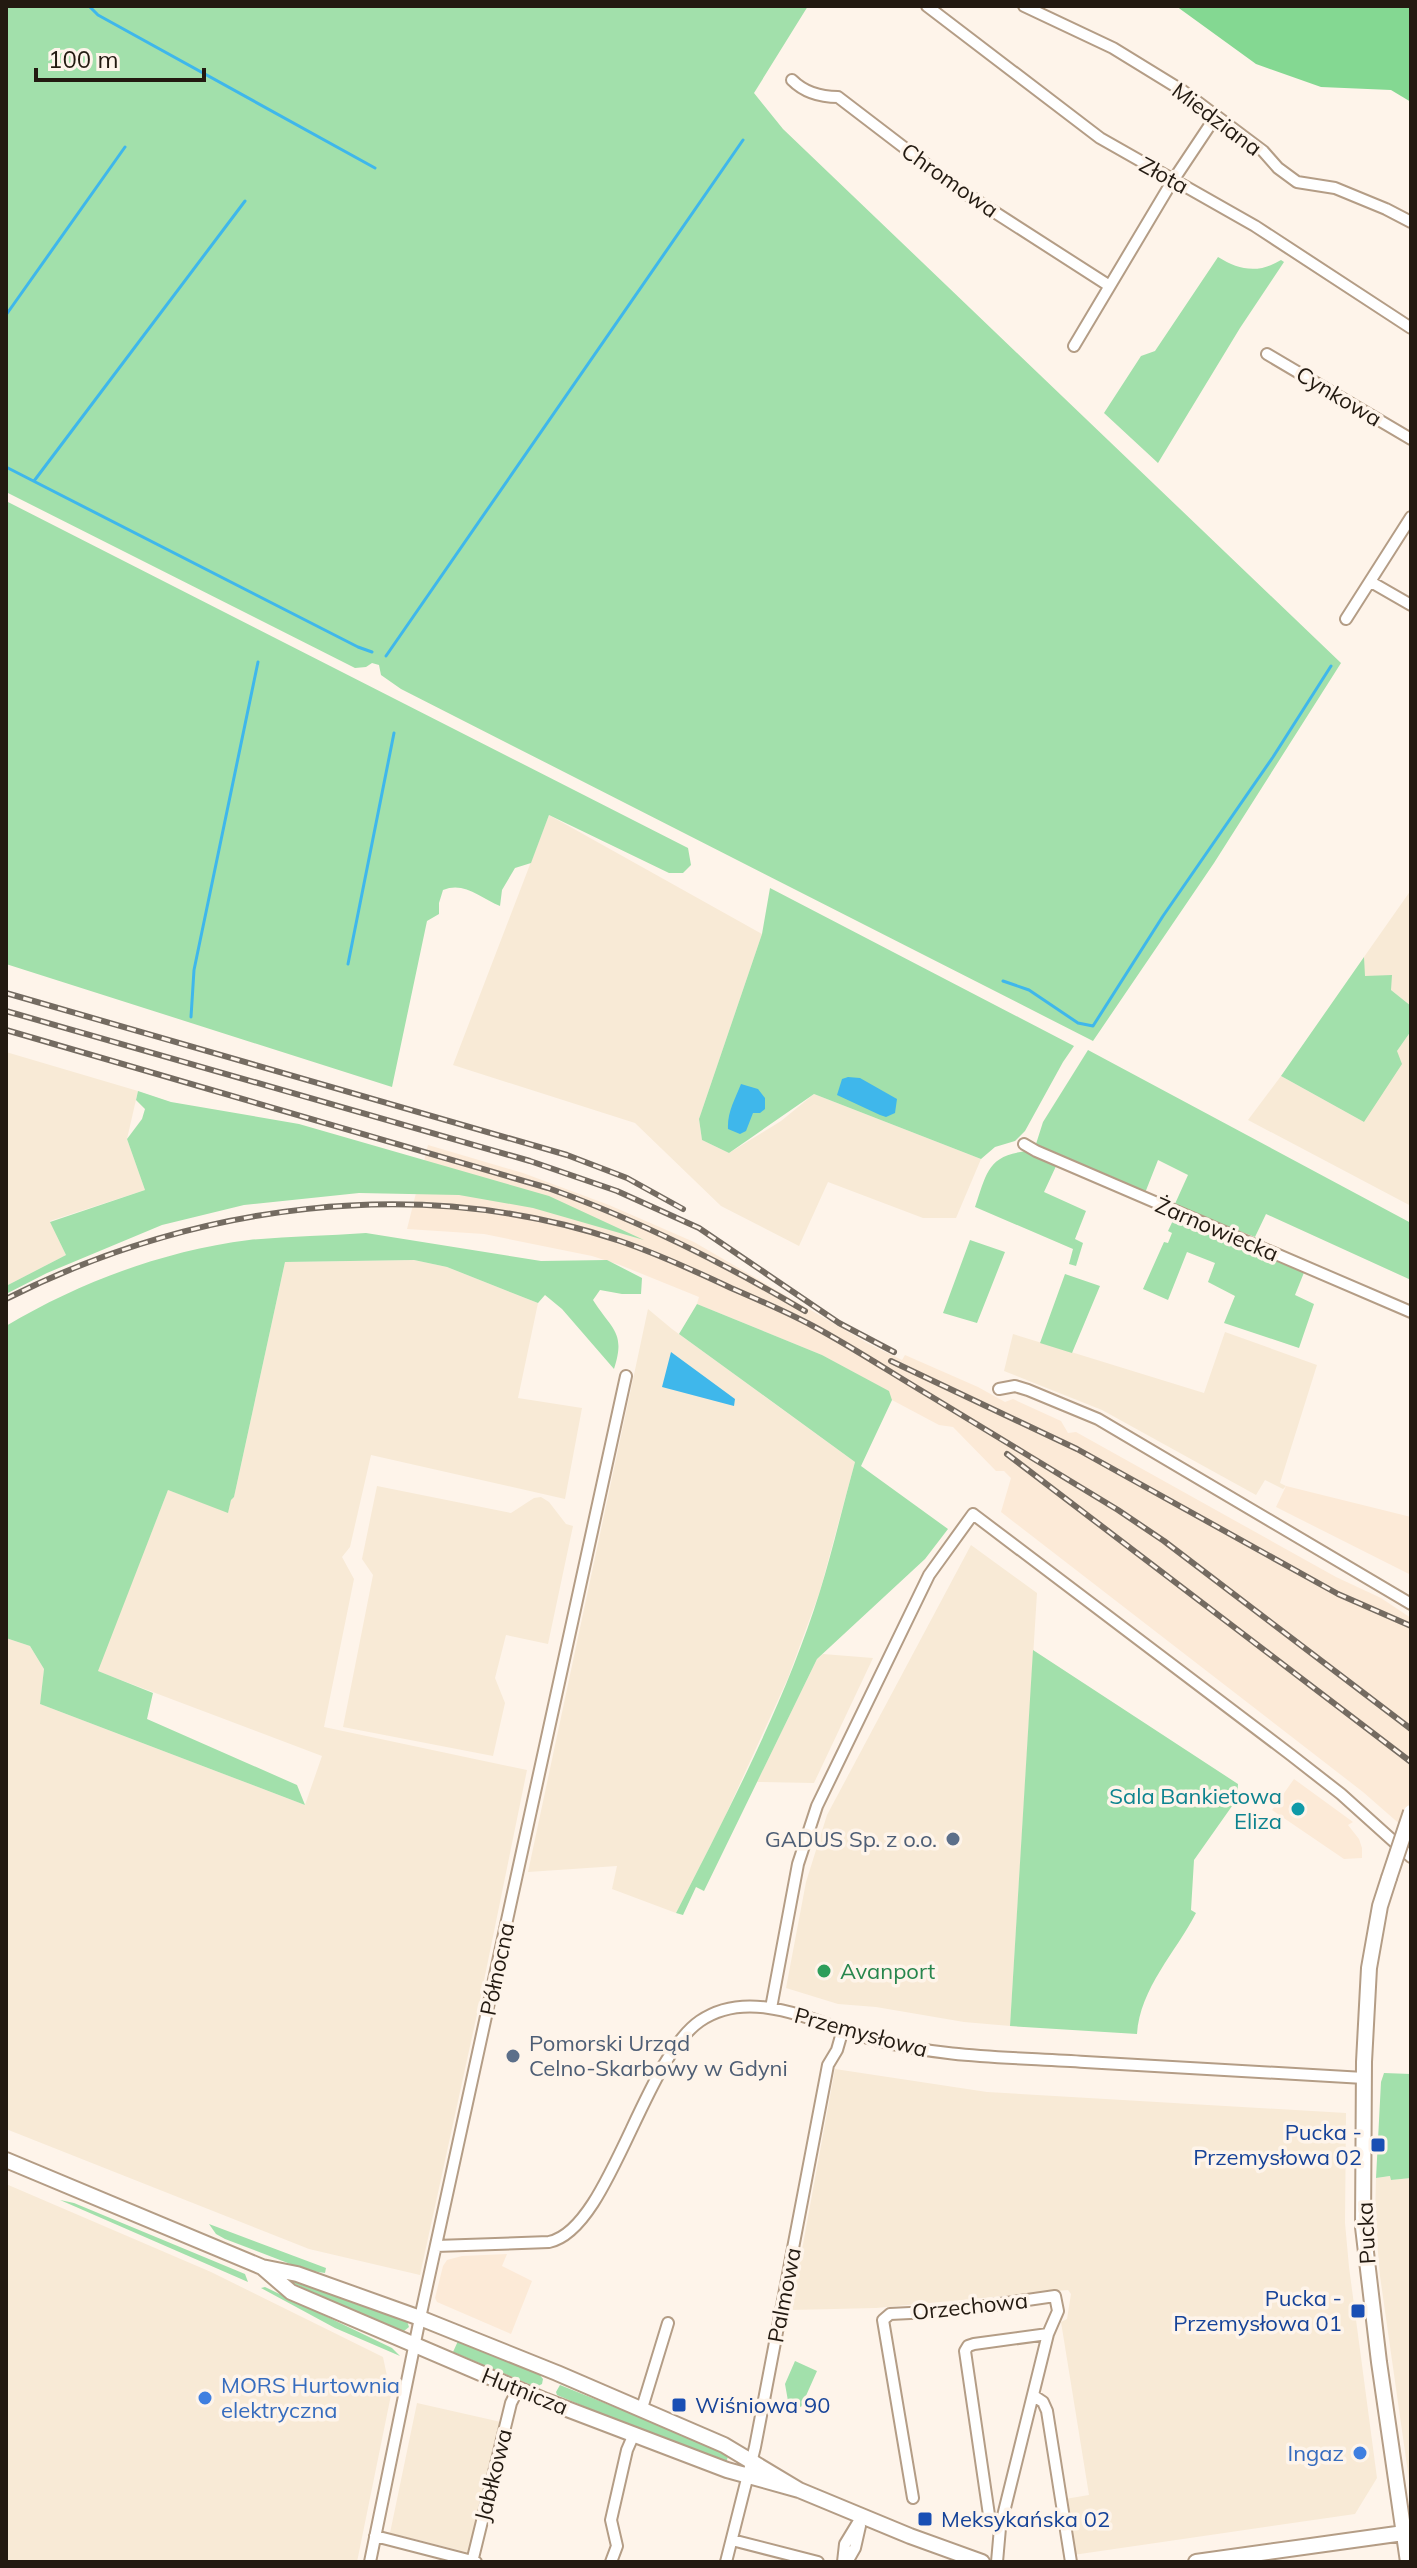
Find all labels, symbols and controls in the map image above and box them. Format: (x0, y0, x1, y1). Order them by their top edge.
scale bar (36, 32, 204, 82)
text: 100 m (48, 44, 119, 74)
street label: Miedziana (1167, 76, 1267, 162)
street label: Chromowa (896, 136, 1004, 224)
street label: Złota (1135, 150, 1193, 200)
street label: Cynkowa (1291, 360, 1387, 432)
street label: Żarnowiecka (1151, 1191, 1283, 1267)
place label: Sala Bankietowa Eliza (1109, 1782, 1282, 1835)
marker: Sala Bankietowa Eliza (1289, 1800, 1307, 1818)
place label: GADUS Sp. z o.o. (765, 1825, 937, 1853)
marker: GADUS Sp. z o.o. (944, 1830, 962, 1848)
street label: Północna (474, 1920, 520, 2018)
place label: Avanport (840, 1957, 935, 1985)
marker: Avanport (815, 1962, 833, 1980)
street label: Przemysłowa (791, 2001, 931, 2063)
place label: Pomorski Urząd Celno-Skarbowy w Gdyni (529, 2029, 788, 2082)
marker: Pomorski Urząd Celno-Skarbowy w Gdyni (504, 2047, 522, 2065)
place label: Pucka - Przemysłowa 02 (1193, 2118, 1362, 2171)
marker: Pucka - Przemysłowa 02 (1369, 2136, 1387, 2154)
street label: Pucka (1350, 2201, 1382, 2265)
street label: Palmowa (761, 2245, 807, 2345)
place label: Pucka - Przemysłowa 01 (1173, 2284, 1342, 2337)
street label: Orzechowa (911, 2286, 1029, 2326)
marker: Pucka - Przemysłowa 01 (1349, 2302, 1367, 2320)
street label: Hutnicza (478, 2361, 572, 2421)
place label: MORS Hurtownia elektryczna (221, 2371, 400, 2424)
marker: MORS Hurtownia elektryczna (196, 2389, 214, 2407)
place label: Wiśniowa 90 (695, 2391, 830, 2419)
marker: Wiśniowa 90 (670, 2396, 688, 2414)
street label: Jabłkowa (468, 2426, 518, 2524)
place label: Ingaz (1288, 2439, 1344, 2467)
marker: Ingaz (1351, 2444, 1369, 2462)
place label: Meksykańska 02 (941, 2505, 1110, 2533)
marker: Meksykańska 02 (916, 2510, 934, 2528)

